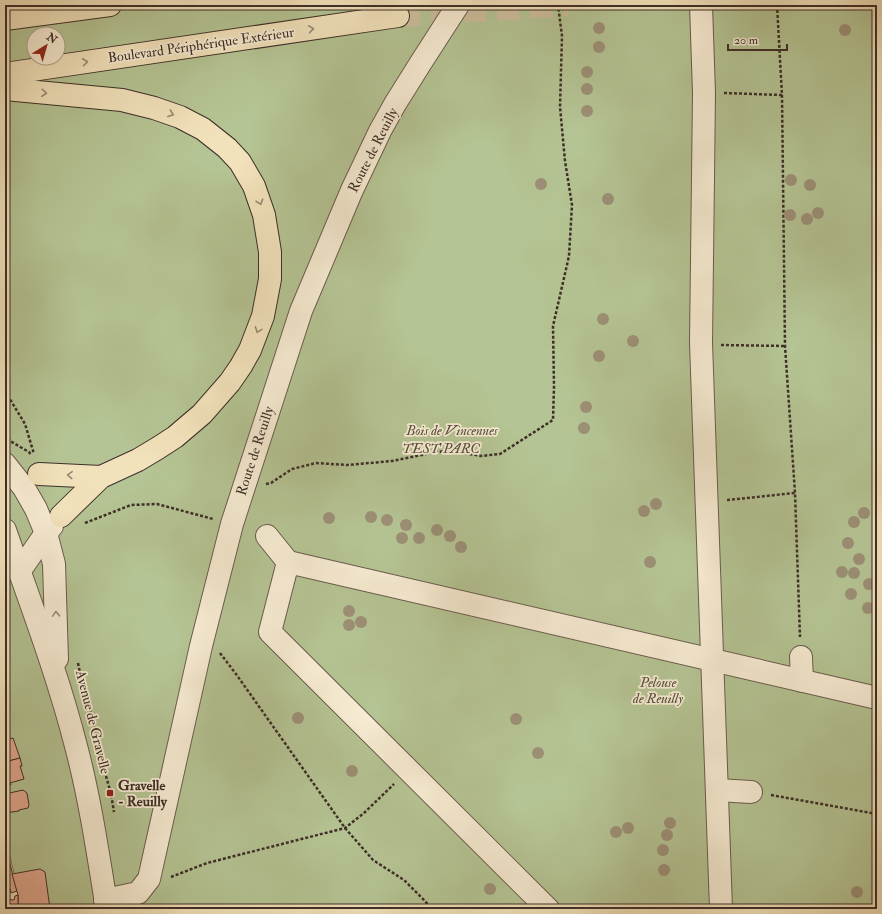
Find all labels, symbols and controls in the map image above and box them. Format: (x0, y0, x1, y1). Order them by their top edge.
street label: Boulevard Périphérique Extérieur (107, 23, 296, 67)
one-way arrow (308, 25, 314, 34)
north arrow (26, 26, 66, 66)
scale bar (728, 26, 787, 52)
text: N (43, 30, 60, 47)
text: 20 m (734, 33, 759, 48)
one-way arrow (82, 58, 88, 67)
one-way arrow (41, 88, 47, 97)
street label: Route de Reuilly (344, 104, 403, 196)
one-way arrow (168, 110, 175, 118)
one-way arrow (255, 199, 264, 206)
one-way arrow (255, 326, 263, 333)
street label: Route de Reuilly (233, 403, 279, 498)
park label: Bois de Vincennes (405, 422, 499, 439)
park label: TEST PARC (402, 440, 480, 457)
one-way arrow (67, 471, 73, 480)
one-way arrow (51, 611, 60, 617)
street label: Avenue de Gravelle (72, 667, 114, 776)
park label: Pelouse de Reuilly (632, 674, 683, 707)
place label: Gravelle - Reuilly (118, 777, 168, 811)
marker: Gravelle - Reuilly (105, 788, 115, 798)

